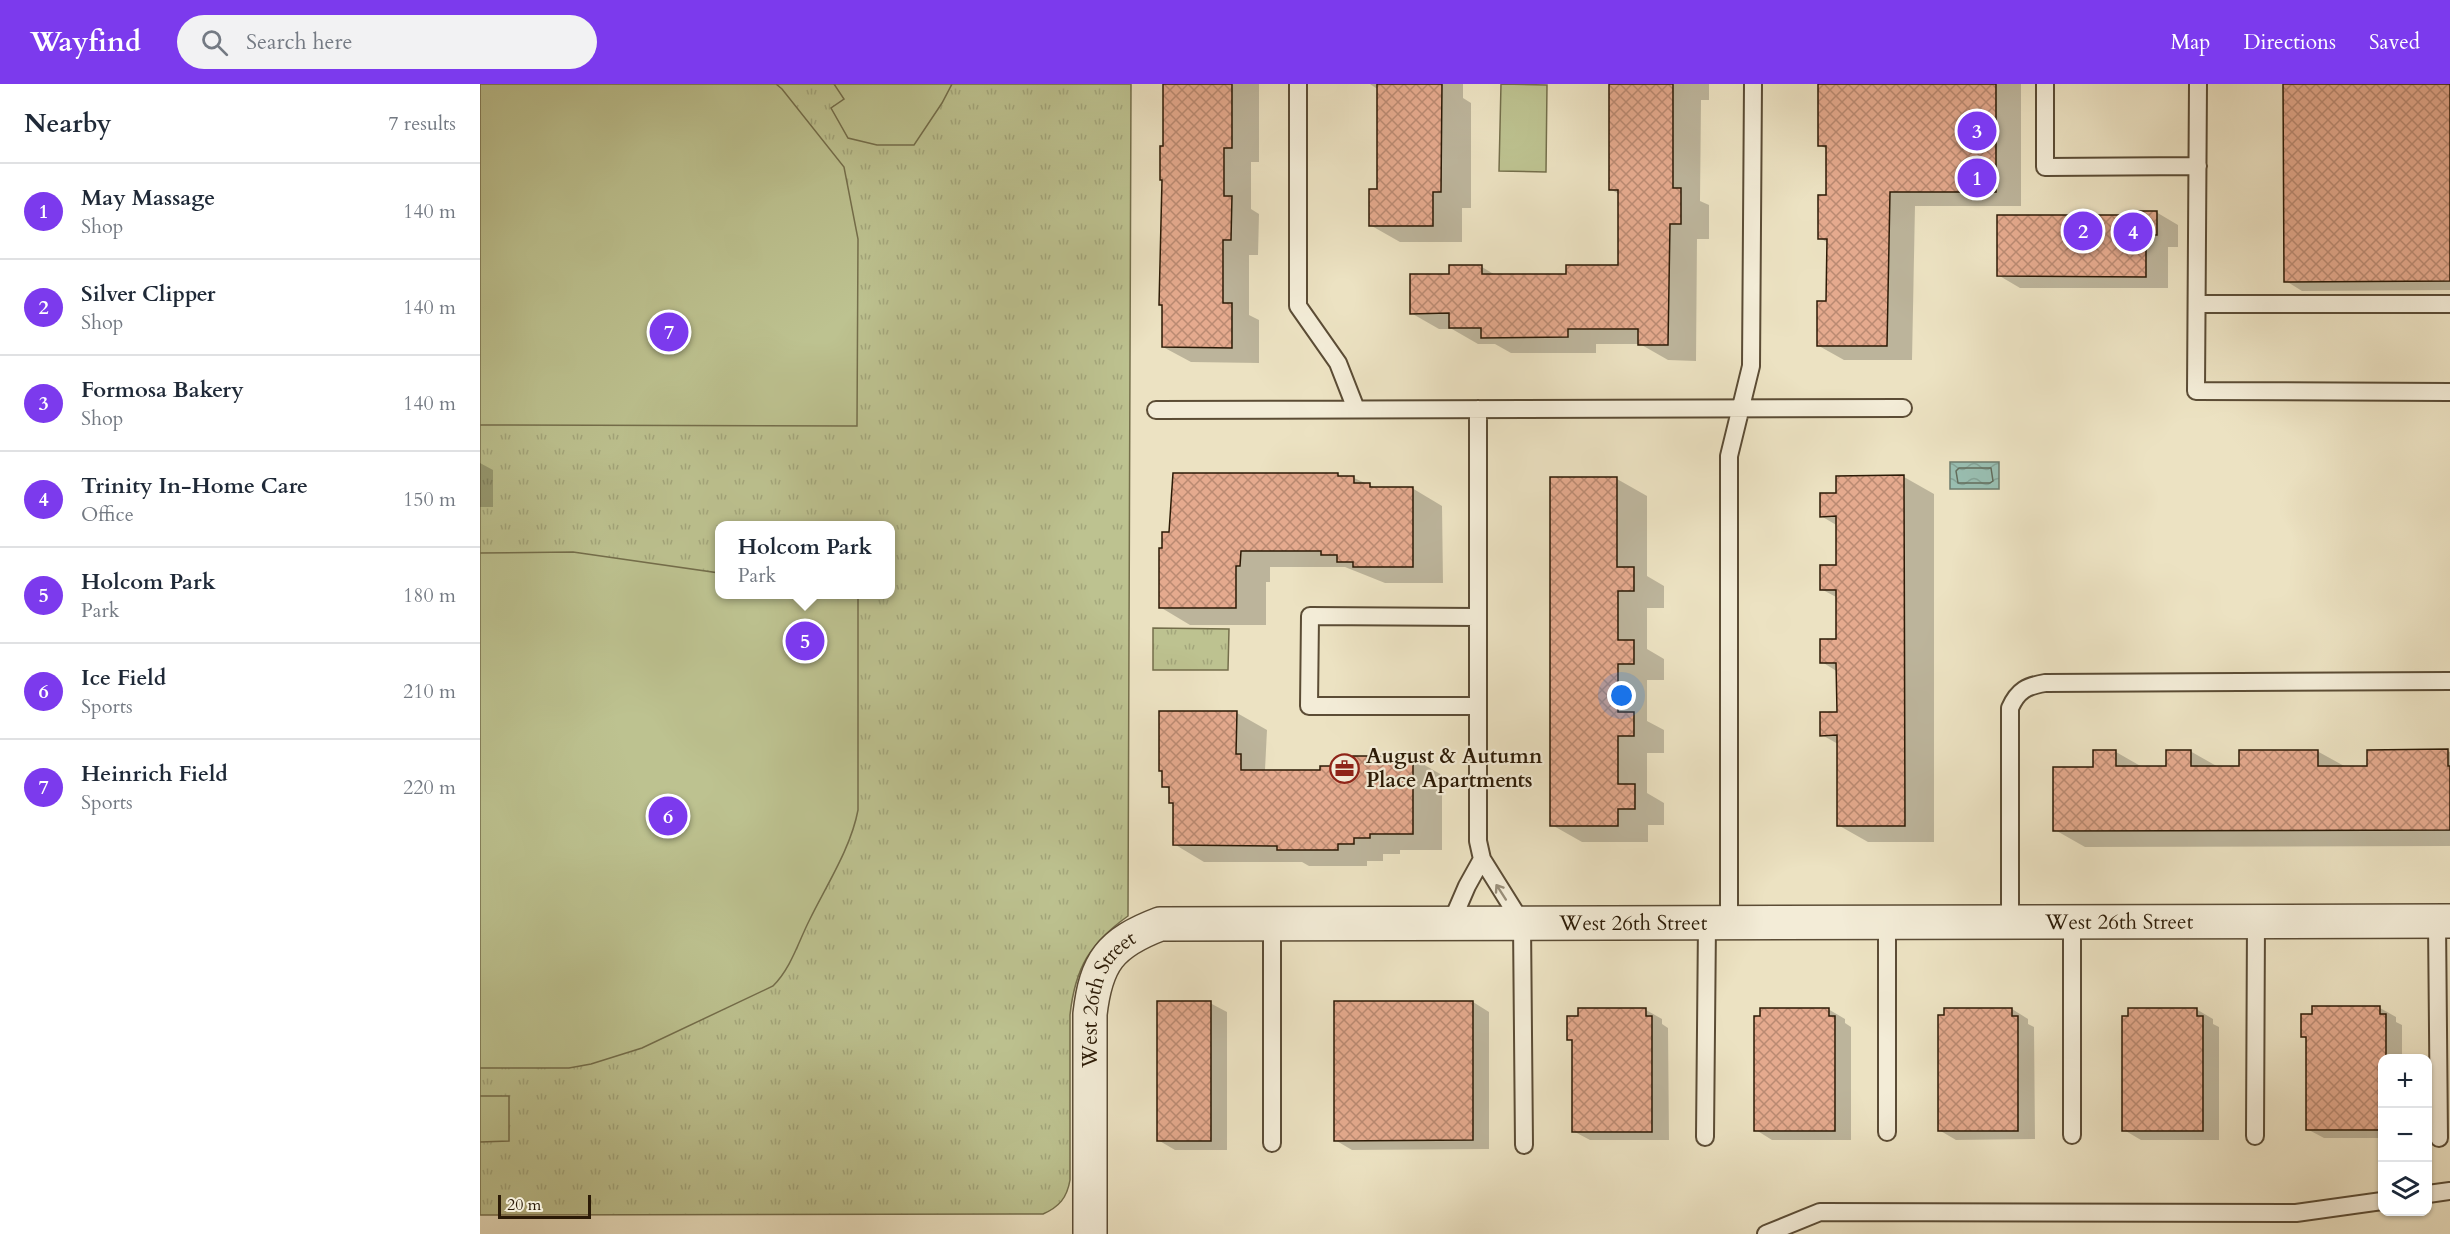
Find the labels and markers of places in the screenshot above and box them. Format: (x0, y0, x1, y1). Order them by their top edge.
pin: 3 (1958, 108, 1996, 154)
pin: 1 (1958, 156, 1996, 200)
pin: 2 (2064, 208, 2102, 254)
pin: 4 (2114, 210, 2152, 254)
pin: 7 (650, 310, 688, 354)
pin: 5 (786, 618, 824, 664)
place label: August & Autumn Place Apartments (1366, 742, 1543, 795)
office icon: August & Autumn Place Apartments (1329, 752, 1361, 784)
pin: 6 (648, 794, 687, 838)

